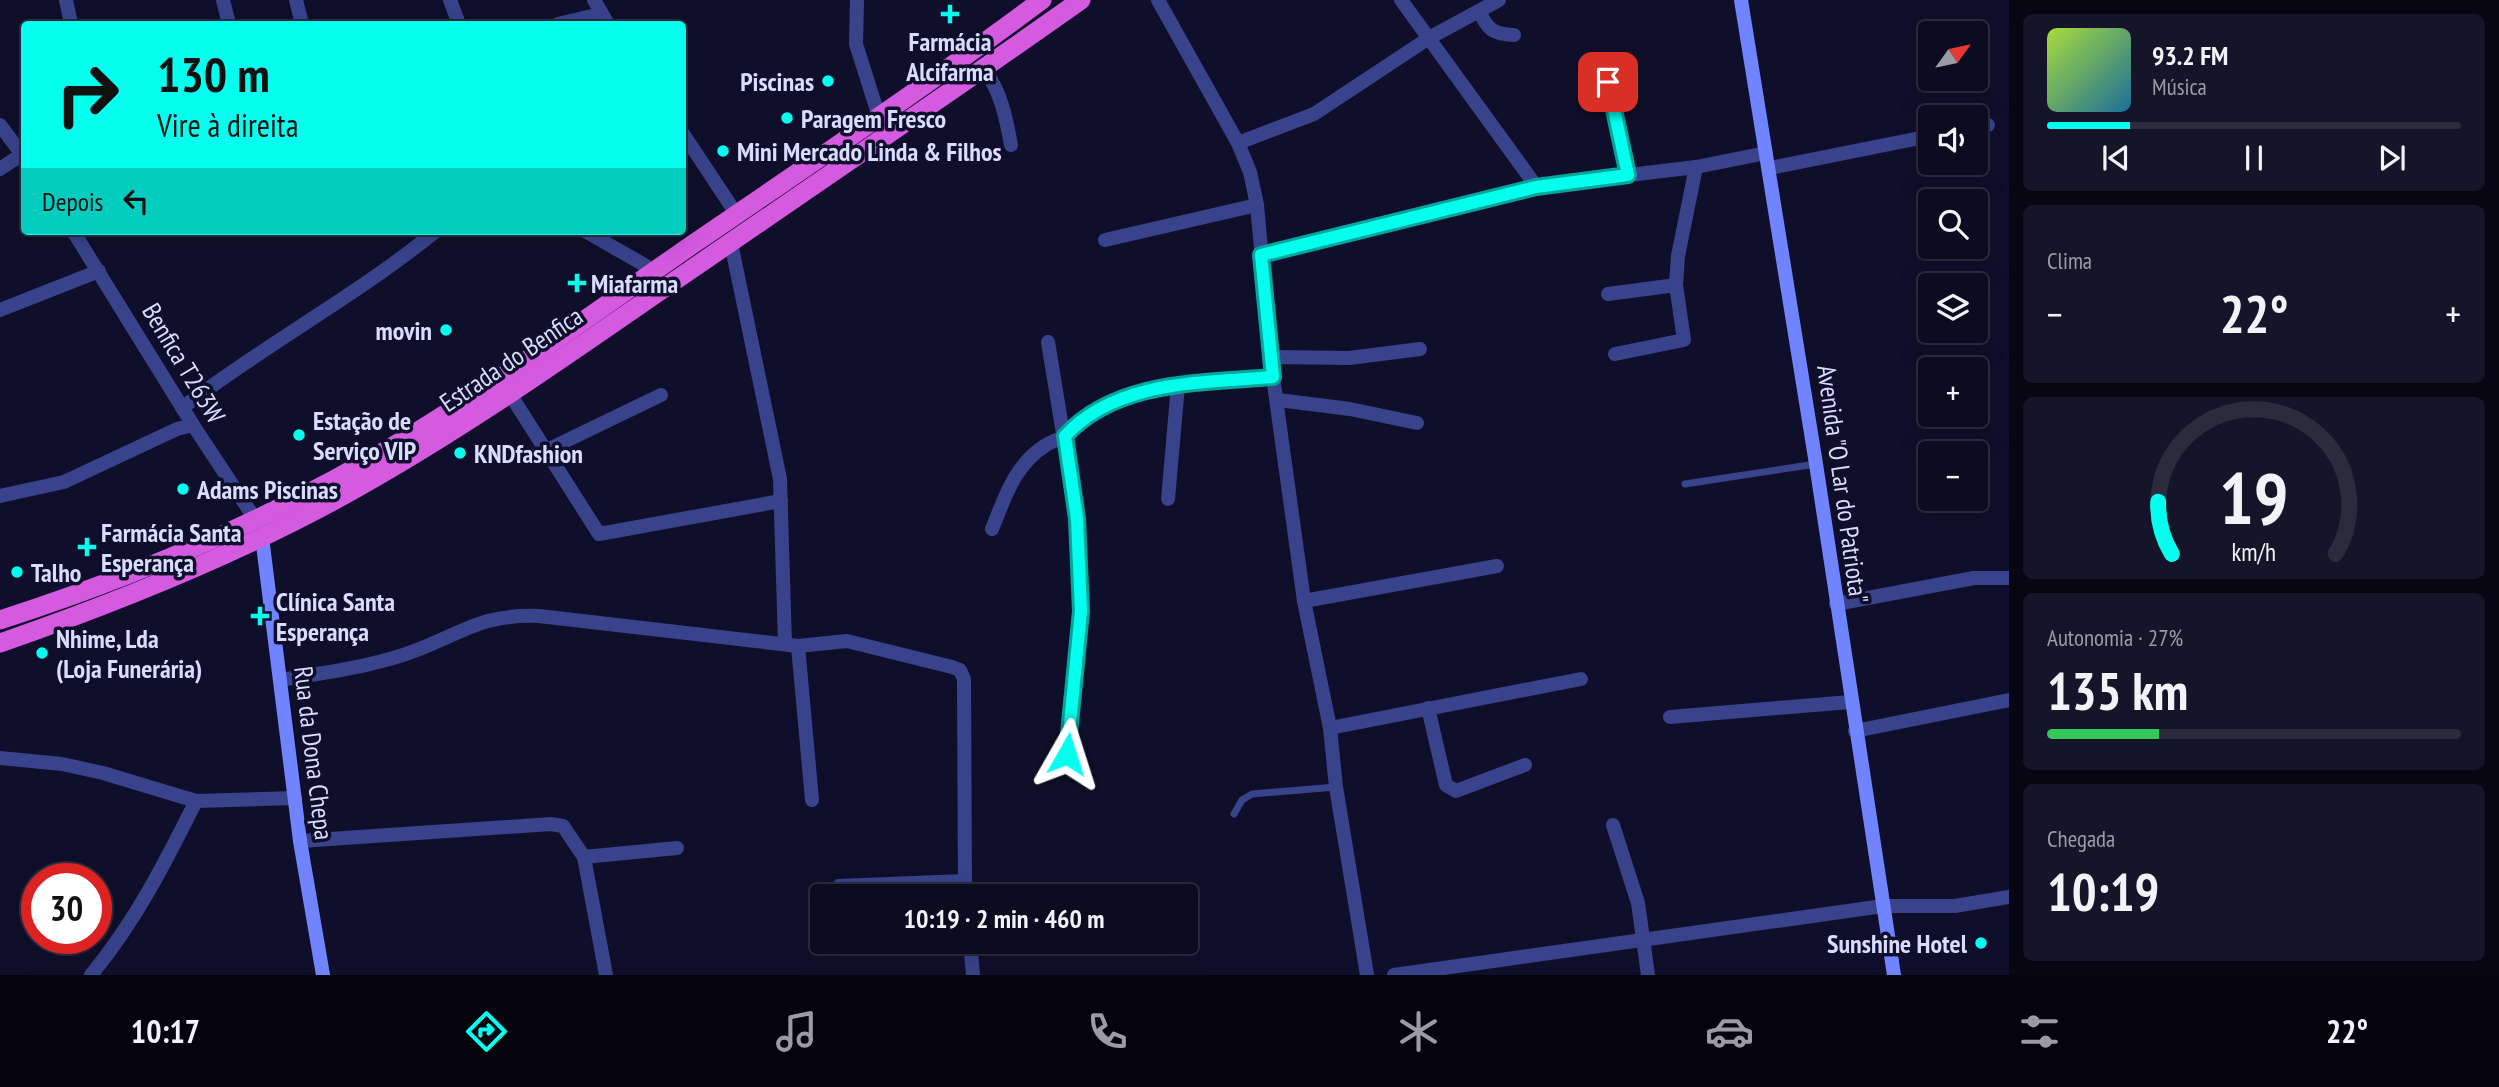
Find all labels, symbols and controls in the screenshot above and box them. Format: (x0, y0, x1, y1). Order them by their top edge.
marker: Farmácia Alcifarma (942, 6, 958, 22)
north arrow (1918, 21, 1988, 91)
map controls (1918, 21, 1988, 511)
place label: Farmácia Alcifarma (905, 25, 994, 88)
text: 93.2 FM (2152, 39, 2228, 72)
text: 130 m (157, 42, 270, 106)
icon: right (42, 49, 133, 140)
pin (1578, 52, 1638, 112)
icon: arrive (1589, 63, 1627, 101)
place label: Piscinas (740, 65, 814, 98)
text: Música (2152, 72, 2207, 101)
marker: Piscinas (820, 73, 836, 89)
place label: Paragem Fresco (801, 102, 946, 135)
text: Vire à direita (157, 104, 298, 146)
button: sound (1918, 105, 1988, 175)
marker: Paragem Fresco (779, 110, 795, 126)
place label: Mini Mercado Linda & Filhos (737, 135, 1002, 168)
icon: previous (2097, 139, 2135, 177)
icon: pause (2235, 139, 2273, 177)
icon: next (2373, 139, 2411, 177)
marker: Mini Mercado Linda & Filhos (715, 143, 731, 159)
icon: left (117, 182, 155, 220)
text: Depois (42, 185, 103, 218)
button: search (1918, 189, 1988, 259)
text: Clima (2047, 246, 2092, 275)
place label: Miafarma (591, 267, 678, 300)
button: layers (1918, 273, 1988, 343)
marker: Miafarma (569, 275, 585, 291)
text: 22° (2220, 280, 2288, 347)
text: − (2047, 289, 2063, 338)
text: + (2445, 289, 2461, 338)
street label: Benfica T263W (135, 297, 233, 430)
street label: Estrada do Benfica (433, 299, 589, 419)
place label: movin (376, 314, 432, 347)
marker: movin (438, 322, 454, 338)
button: + (1918, 357, 1988, 427)
street label: Avenida "O Lar do Patriota" (1810, 363, 1876, 605)
place label: Estação de Serviço VIP (313, 404, 416, 467)
marker: Estação de Serviço VIP (291, 427, 307, 443)
place label: KNDfashion (474, 437, 583, 470)
button: − (1918, 441, 1988, 511)
marker: KNDfashion (452, 445, 468, 461)
text: 19 (2219, 450, 2289, 544)
place label: Adams Piscinas (196, 473, 338, 506)
marker: Adams Piscinas (175, 481, 191, 497)
place label: Farmácia Santa Esperança (101, 516, 241, 579)
text: km/h (2232, 535, 2276, 567)
marker: Farmácia Santa Esperança (79, 539, 95, 555)
place label: Talho (31, 556, 81, 589)
marker: Talho (9, 564, 25, 580)
place label: Clínica Santa Esperança (276, 585, 395, 648)
marker: Clínica Santa Esperança (250, 606, 270, 626)
place label: Nhime, Lda (Loja Funerária) (56, 622, 202, 685)
text: Autonomia · 27% (2047, 623, 2183, 652)
marker: Nhime, Lda (Loja Funerária) (34, 645, 50, 661)
text: 135 km (2047, 657, 2188, 724)
street label: Rua da Dona Chepa (287, 664, 341, 842)
position arrow (1030, 717, 1104, 791)
text: Chegada (2047, 824, 2115, 853)
text: 10:19 (2047, 858, 2159, 925)
speed limit sign: 30 (21, 863, 112, 954)
text: 10:19 · 2 min · 460 m (904, 902, 1104, 935)
place label: Sunshine Hotel (1827, 927, 1968, 960)
marker: Sunshine Hotel (1973, 935, 1989, 951)
icon: directions (462, 1007, 511, 1056)
icon: music (772, 1007, 821, 1056)
icon: phone (1083, 1007, 1132, 1056)
icon: climate (1394, 1007, 1443, 1056)
icon: car (1705, 1007, 1754, 1056)
icon: filters (2015, 1007, 2064, 1056)
text: 10:17 (131, 1010, 200, 1052)
text: 22° (2326, 1010, 2368, 1052)

